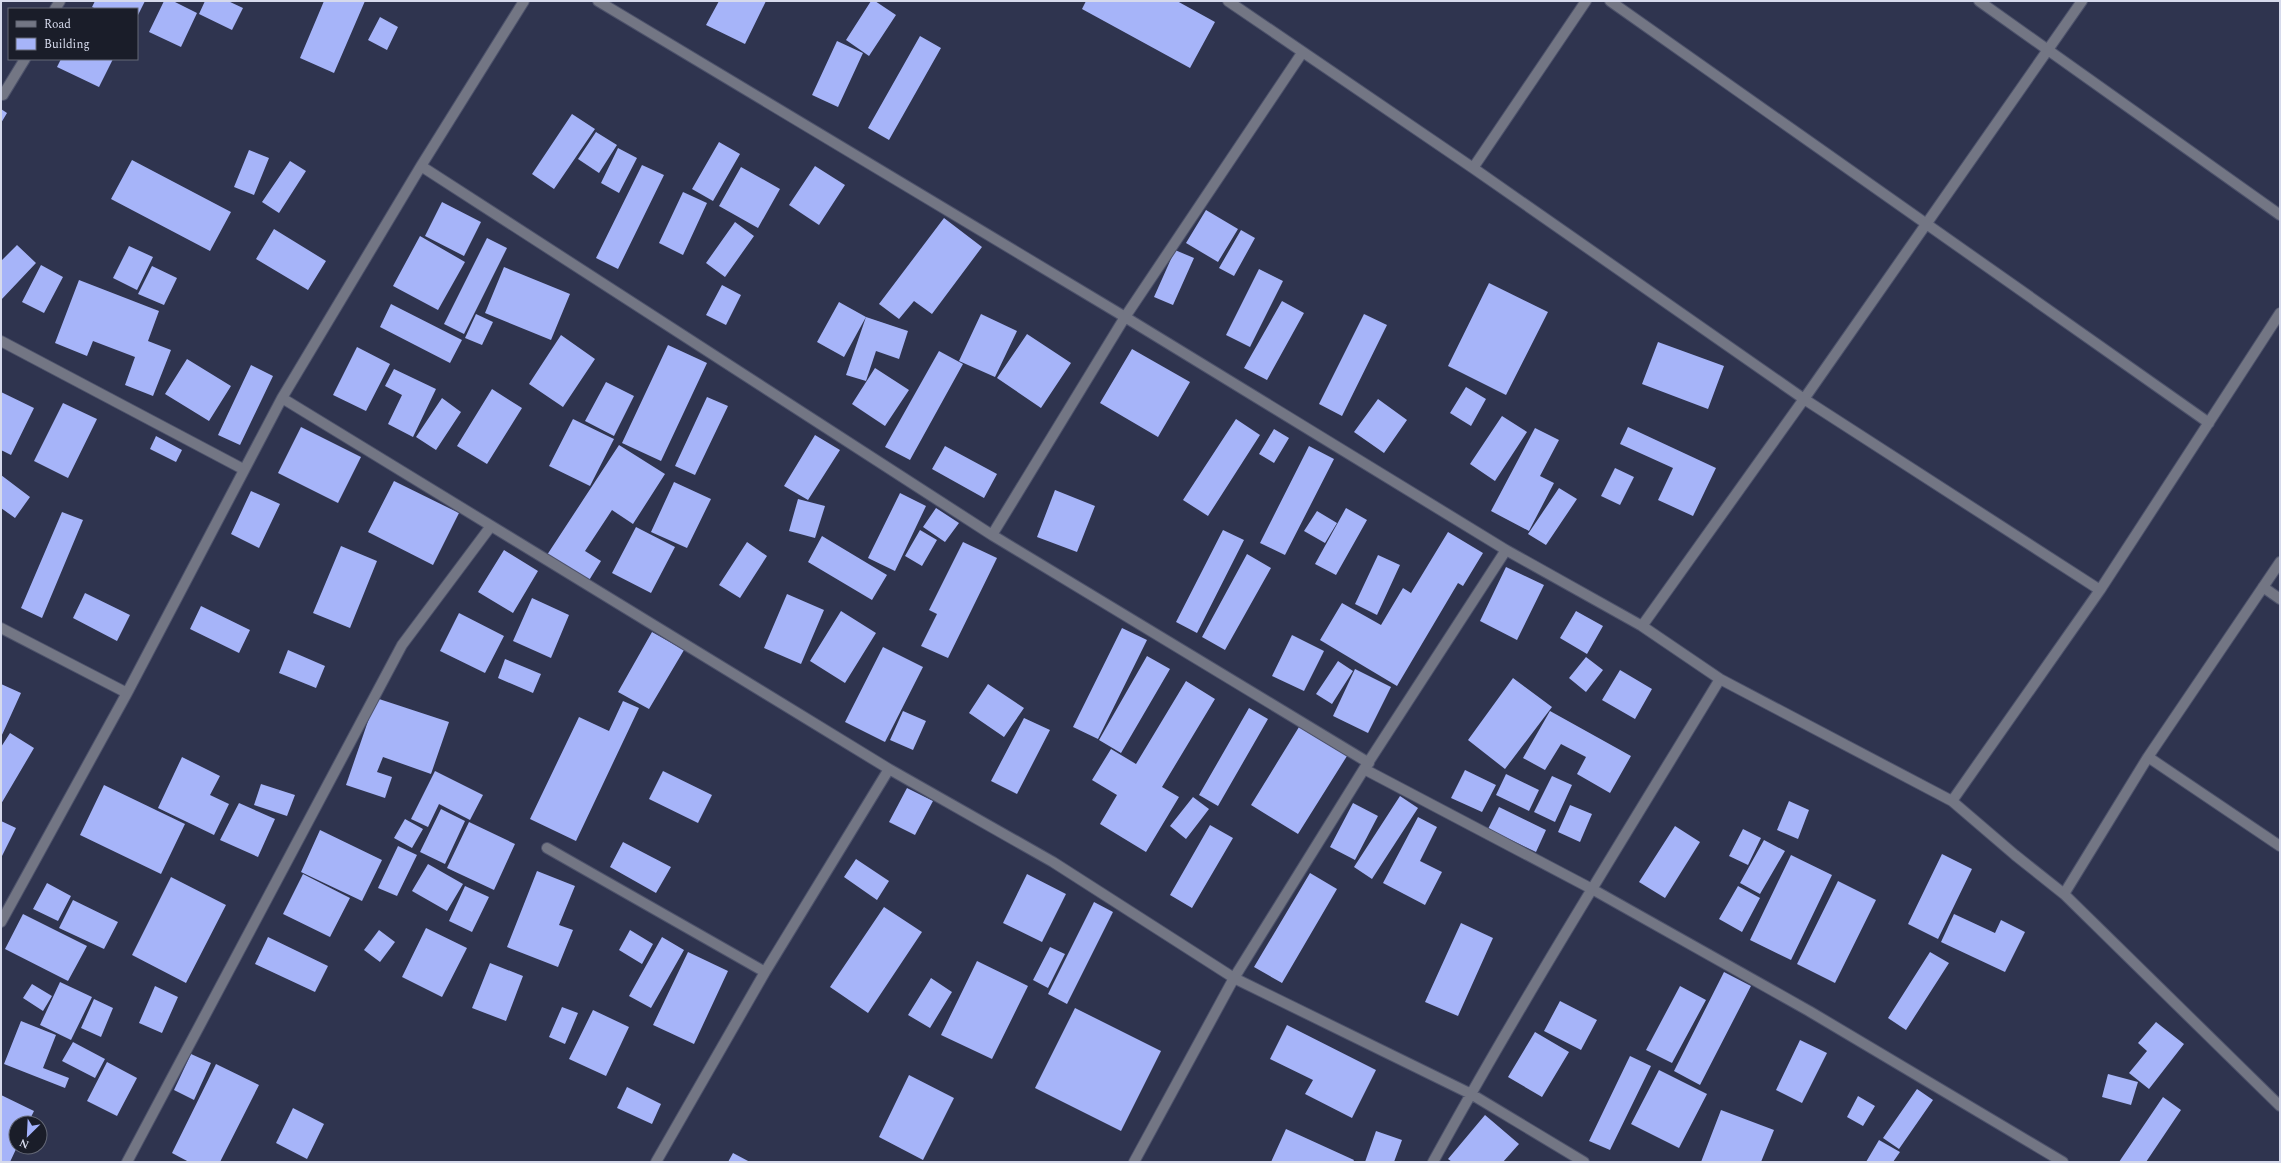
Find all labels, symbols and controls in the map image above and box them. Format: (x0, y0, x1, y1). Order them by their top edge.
legend (8, 8, 138, 60)
text: Road (44, 15, 71, 34)
text: Building (44, 35, 90, 54)
north arrow (8, 1115, 48, 1155)
text: N (17, 1134, 32, 1153)

